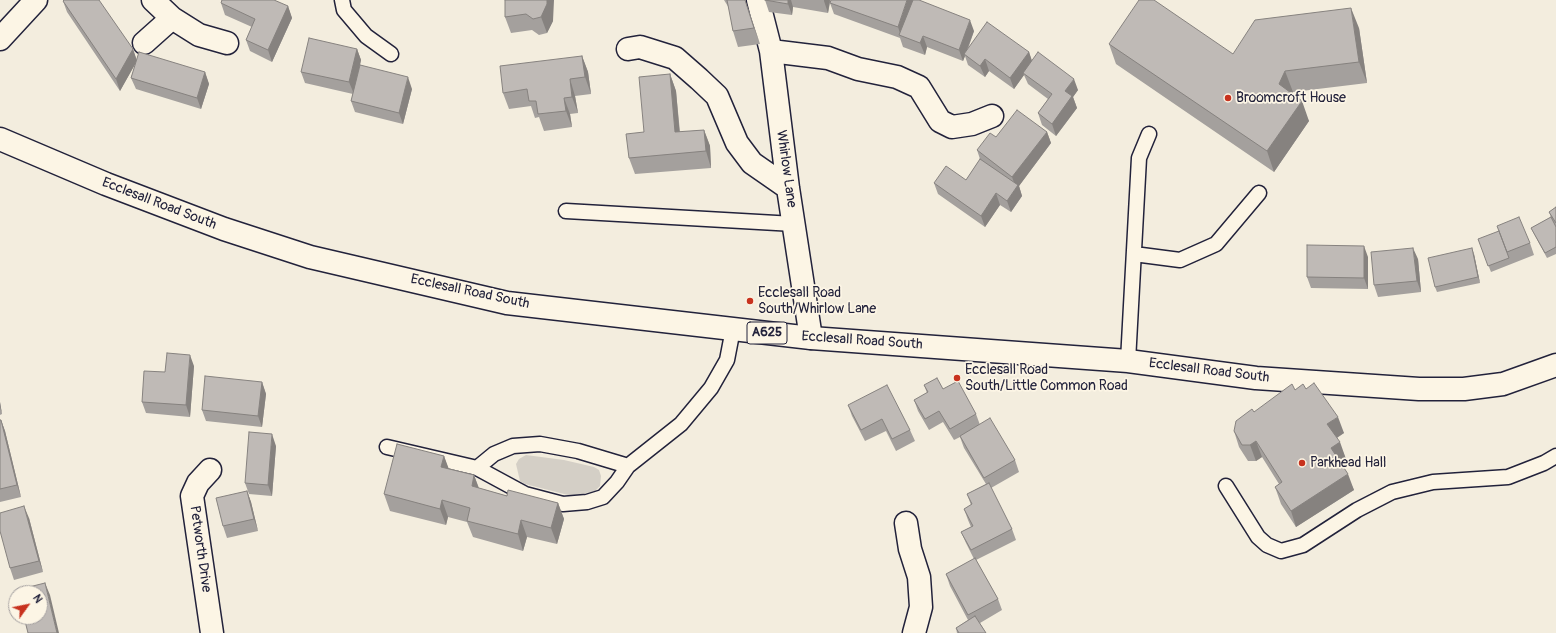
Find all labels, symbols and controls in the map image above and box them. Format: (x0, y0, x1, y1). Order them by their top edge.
place label: Broomcroft House (1236, 90, 1346, 106)
marker: Broomcroft House (1223, 93, 1233, 103)
street label: Whirlow Lane (772, 129, 800, 209)
street label: Ecclesall Road South (99, 174, 219, 234)
street label: Ecclesall Road South (409, 271, 531, 313)
place label: Ecclesall Road South/Whirlow Lane (758, 285, 876, 318)
marker: Ecclesall Road South/Whirlow Lane (745, 296, 755, 306)
road number: A625 (747, 322, 787, 344)
street label: Ecclesall Road South (801, 328, 923, 354)
street label: Ecclesall Road South (1148, 355, 1270, 387)
place label: Ecclesall Road South/Little Common Road (965, 362, 1128, 394)
marker: Ecclesall Road South/Little Common Road (952, 373, 962, 383)
place label: Parkhead Hall (1310, 455, 1386, 471)
marker: Parkhead Hall (1297, 458, 1307, 468)
street label: Petworth Drive (186, 505, 214, 593)
north arrow (8, 585, 48, 625)
text: N (30, 592, 45, 605)

